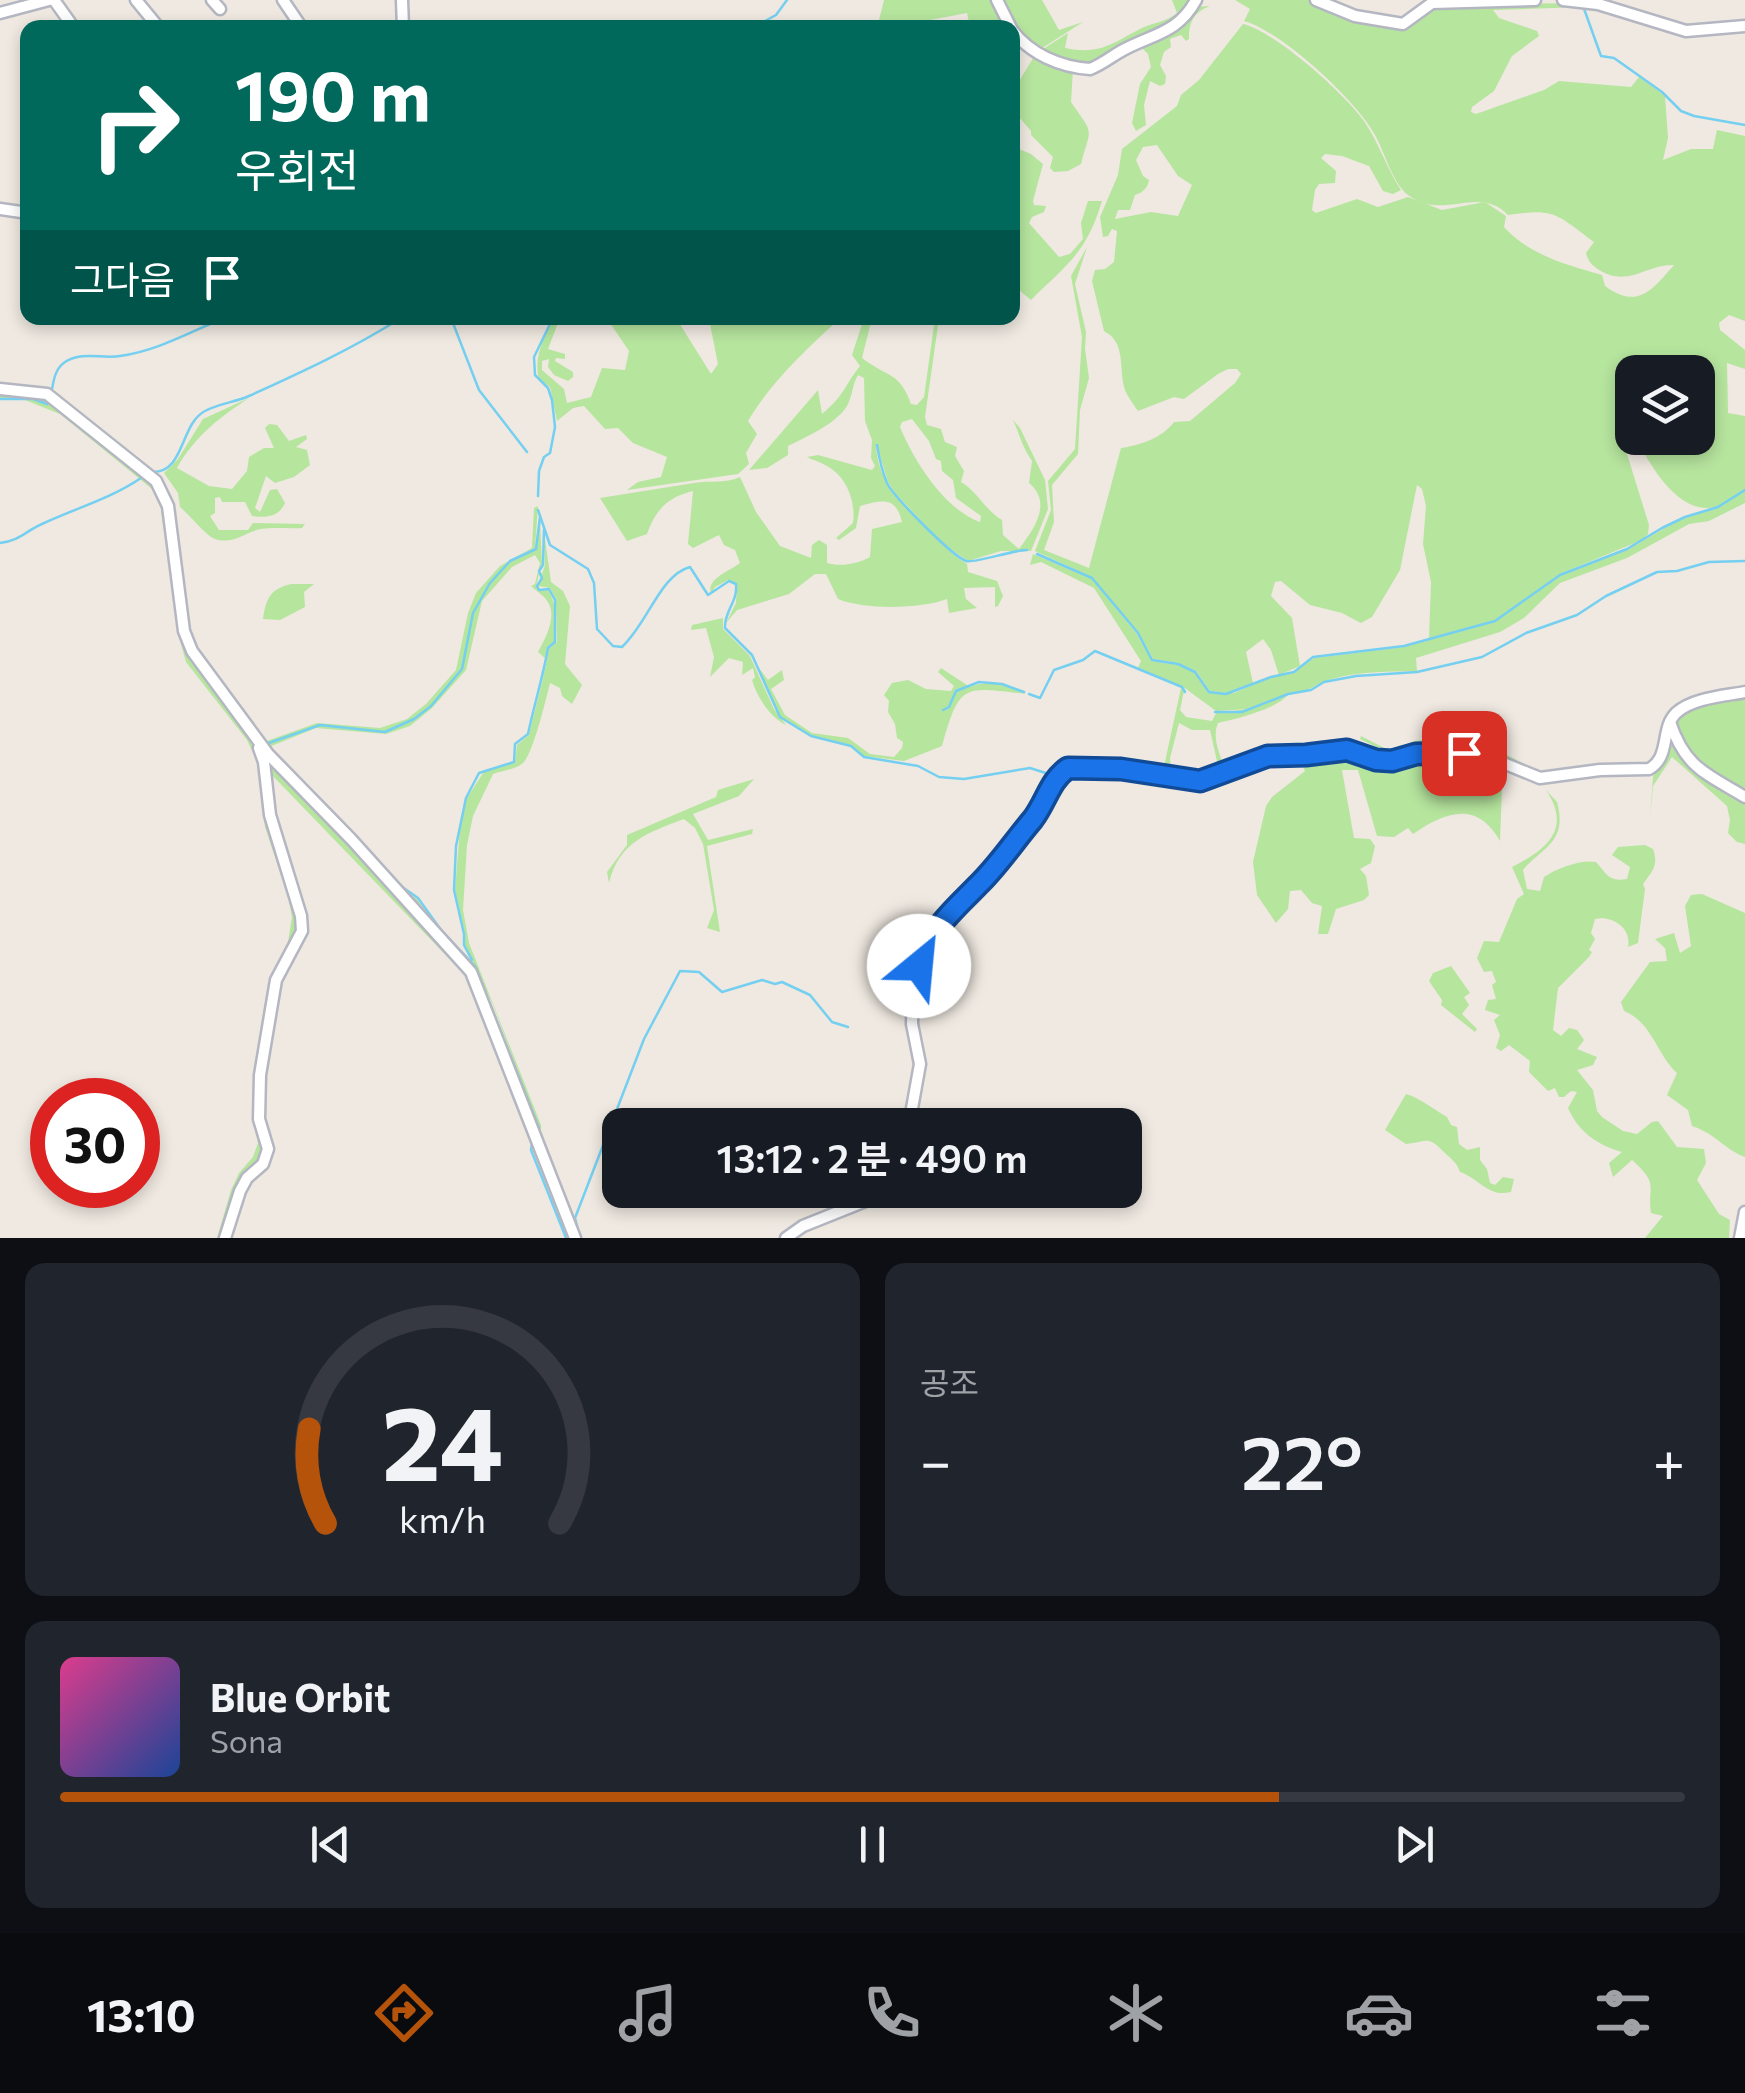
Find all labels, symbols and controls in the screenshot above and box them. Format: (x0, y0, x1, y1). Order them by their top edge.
text: 190 m (235, 50, 431, 135)
icon: right (70, 60, 200, 190)
text: 우회전 (235, 141, 359, 196)
icon: arrive (195, 250, 250, 305)
text: 그다음 (70, 255, 175, 302)
map controls (1615, 355, 1715, 455)
button: layers (1615, 355, 1715, 455)
pin (1422, 711, 1507, 796)
icon: arrive (1437, 726, 1492, 781)
position arrow (867, 914, 971, 1018)
speed limit sign: 30 (30, 1078, 160, 1208)
text: 13:12 · 2 분 · 490 m (717, 1134, 1027, 1181)
text: 공조 (920, 1362, 979, 1402)
text: 24 (382, 1375, 503, 1502)
text: 22° (1241, 1414, 1363, 1505)
text: − (920, 1426, 951, 1493)
text: + (1653, 1426, 1685, 1493)
text: km/h (399, 1497, 486, 1540)
text: Blue Orbit (210, 1673, 390, 1720)
text: Sona (210, 1720, 283, 1760)
icon: previous (303, 1817, 358, 1872)
icon: pause (845, 1817, 900, 1872)
icon: next (1387, 1817, 1442, 1872)
icon: directions (369, 1978, 439, 2048)
icon: music (613, 1978, 683, 2048)
icon: phone (857, 1978, 927, 2048)
icon: climate (1101, 1978, 1171, 2048)
icon: car (1344, 1978, 1414, 2048)
icon: filters (1588, 1978, 1658, 2048)
text: 13:10 (87, 1986, 196, 2041)

